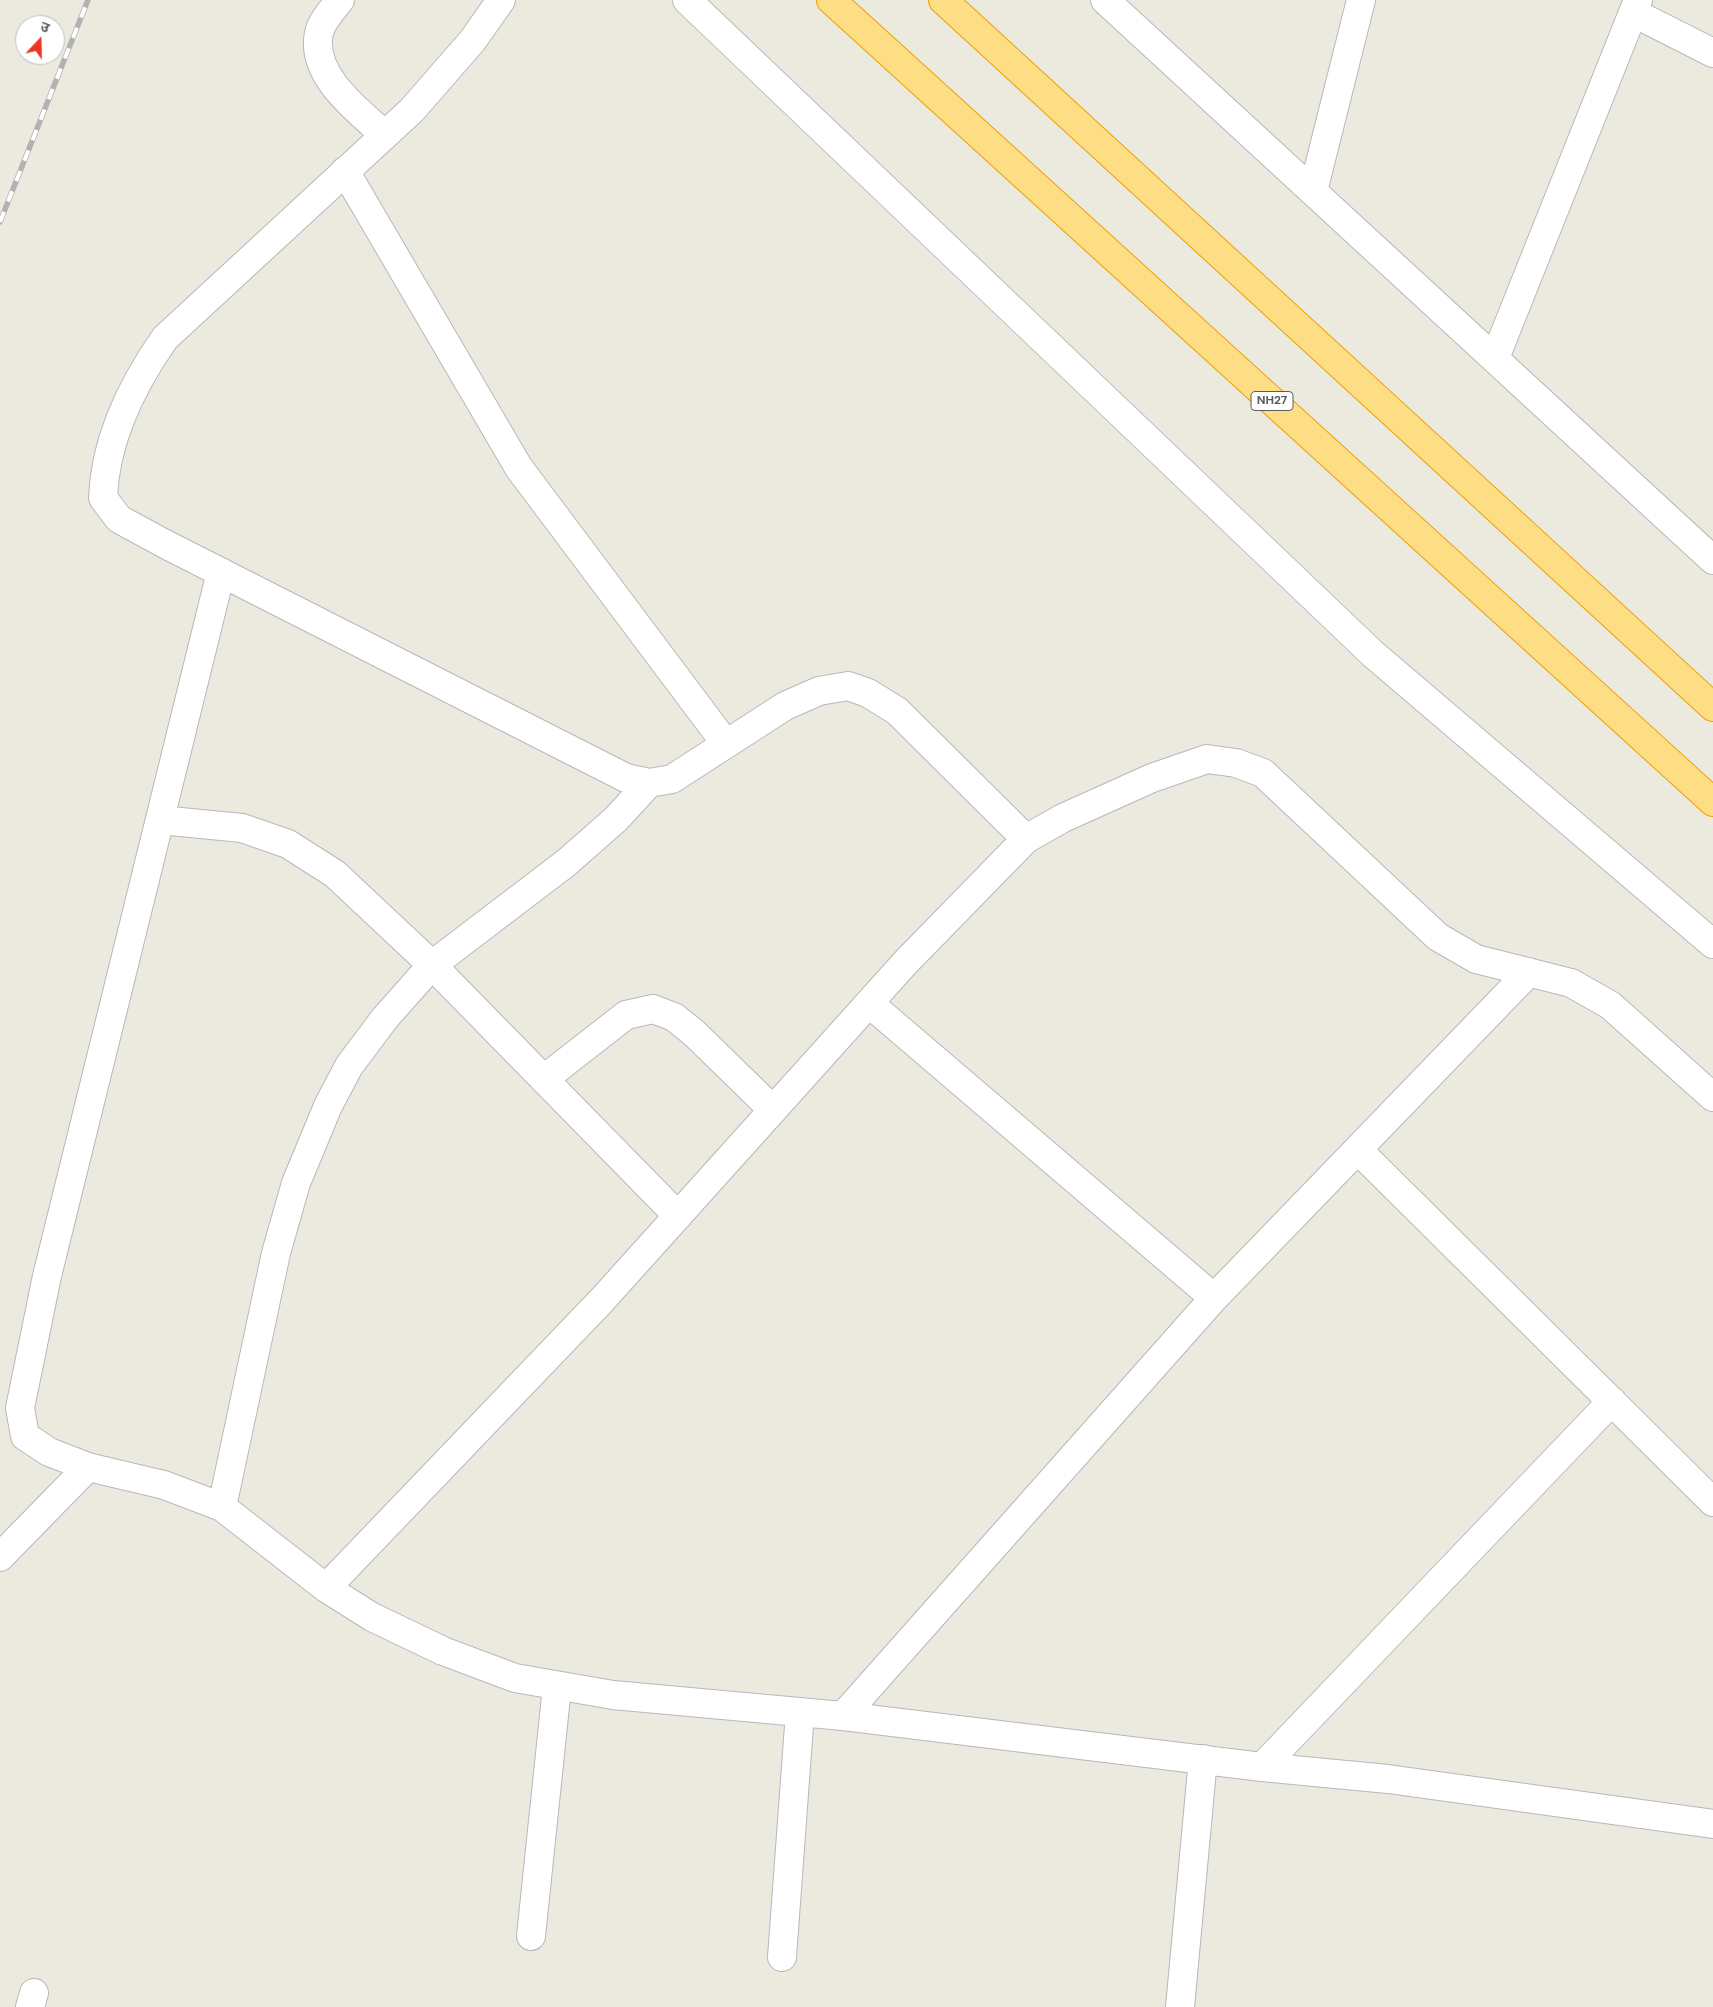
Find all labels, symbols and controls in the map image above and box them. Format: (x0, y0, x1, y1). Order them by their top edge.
north arrow (15, 15, 65, 65)
text: उ (38, 17, 52, 37)
road number: NH27 (1251, 392, 1293, 411)

